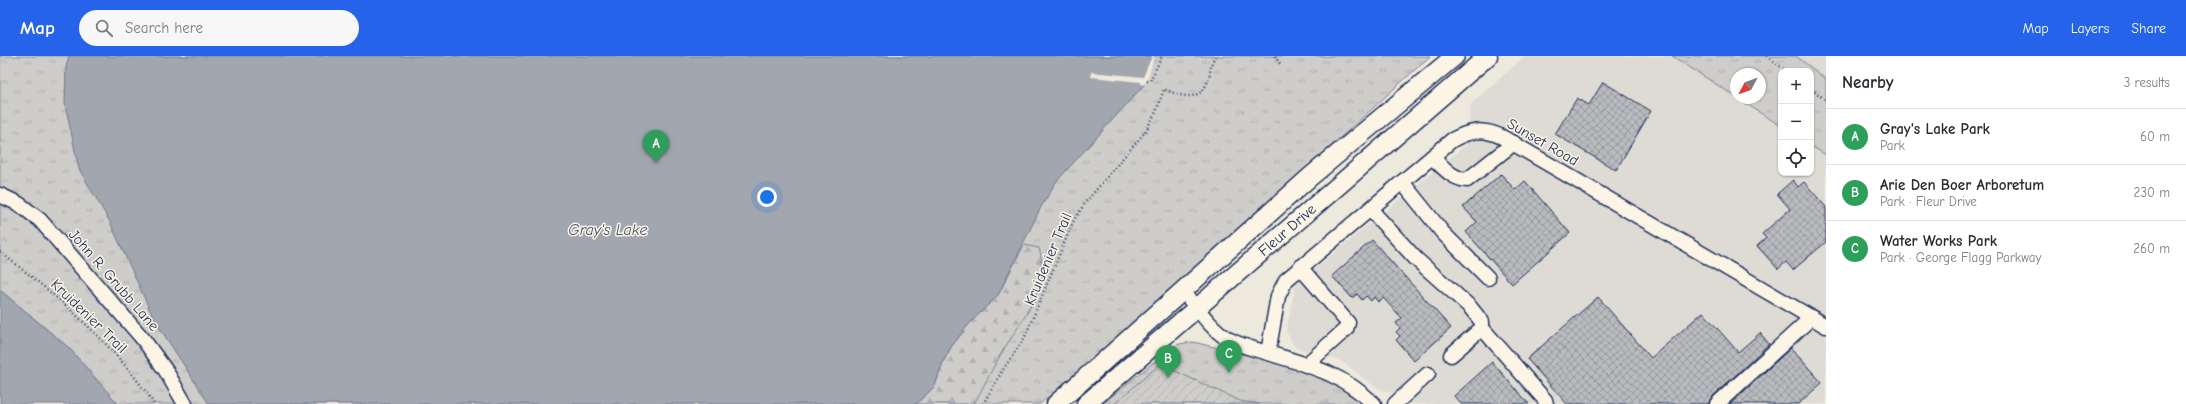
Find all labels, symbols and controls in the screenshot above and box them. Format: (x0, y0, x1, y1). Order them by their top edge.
search box (79, 10, 359, 46)
text: Map (20, 17, 55, 39)
icon: search (93, 17, 115, 39)
text: Search here (125, 19, 203, 37)
text: Map (2022, 20, 2049, 37)
text: Layers (2071, 20, 2109, 37)
text: Share (2131, 20, 2166, 37)
north arrow (1730, 68, 1766, 104)
map controls (1778, 68, 1814, 176)
button: + (1778, 68, 1814, 104)
text: Nearby (1842, 73, 1893, 92)
text: 3 results (2124, 75, 2170, 90)
button: − (1778, 104, 1814, 140)
street label: Sunset Road (1504, 114, 1582, 170)
text: Gray's Lake Park (1880, 120, 1990, 138)
text: A (1851, 129, 1859, 144)
text: 60 m (2140, 129, 2170, 144)
pin: A (643, 130, 669, 163)
text: Park (1880, 138, 1905, 153)
button: locate (1778, 140, 1814, 176)
text: Arie Den Boer Arboretum (1880, 176, 2044, 194)
text: B (1851, 185, 1859, 200)
text: 230 m (2134, 185, 2170, 200)
your location (757, 187, 777, 207)
text: Park · Fleur Drive (1880, 194, 1977, 209)
street label: Fleur Drive (1255, 200, 1320, 260)
street label: Kruidenier Trail (1020, 210, 1076, 308)
water label: Gray's Lake (568, 221, 648, 239)
street label: John R. Grubb Lane (65, 226, 163, 335)
text: Water Works Park (1880, 232, 1997, 250)
text: C (1851, 241, 1859, 256)
text: 260 m (2133, 241, 2170, 256)
text: Park · George Flagg Parkway (1880, 250, 2041, 265)
street label: Kruidenier Trail (47, 275, 131, 357)
pin: C (1216, 340, 1242, 373)
pin: B (1155, 345, 1181, 378)

